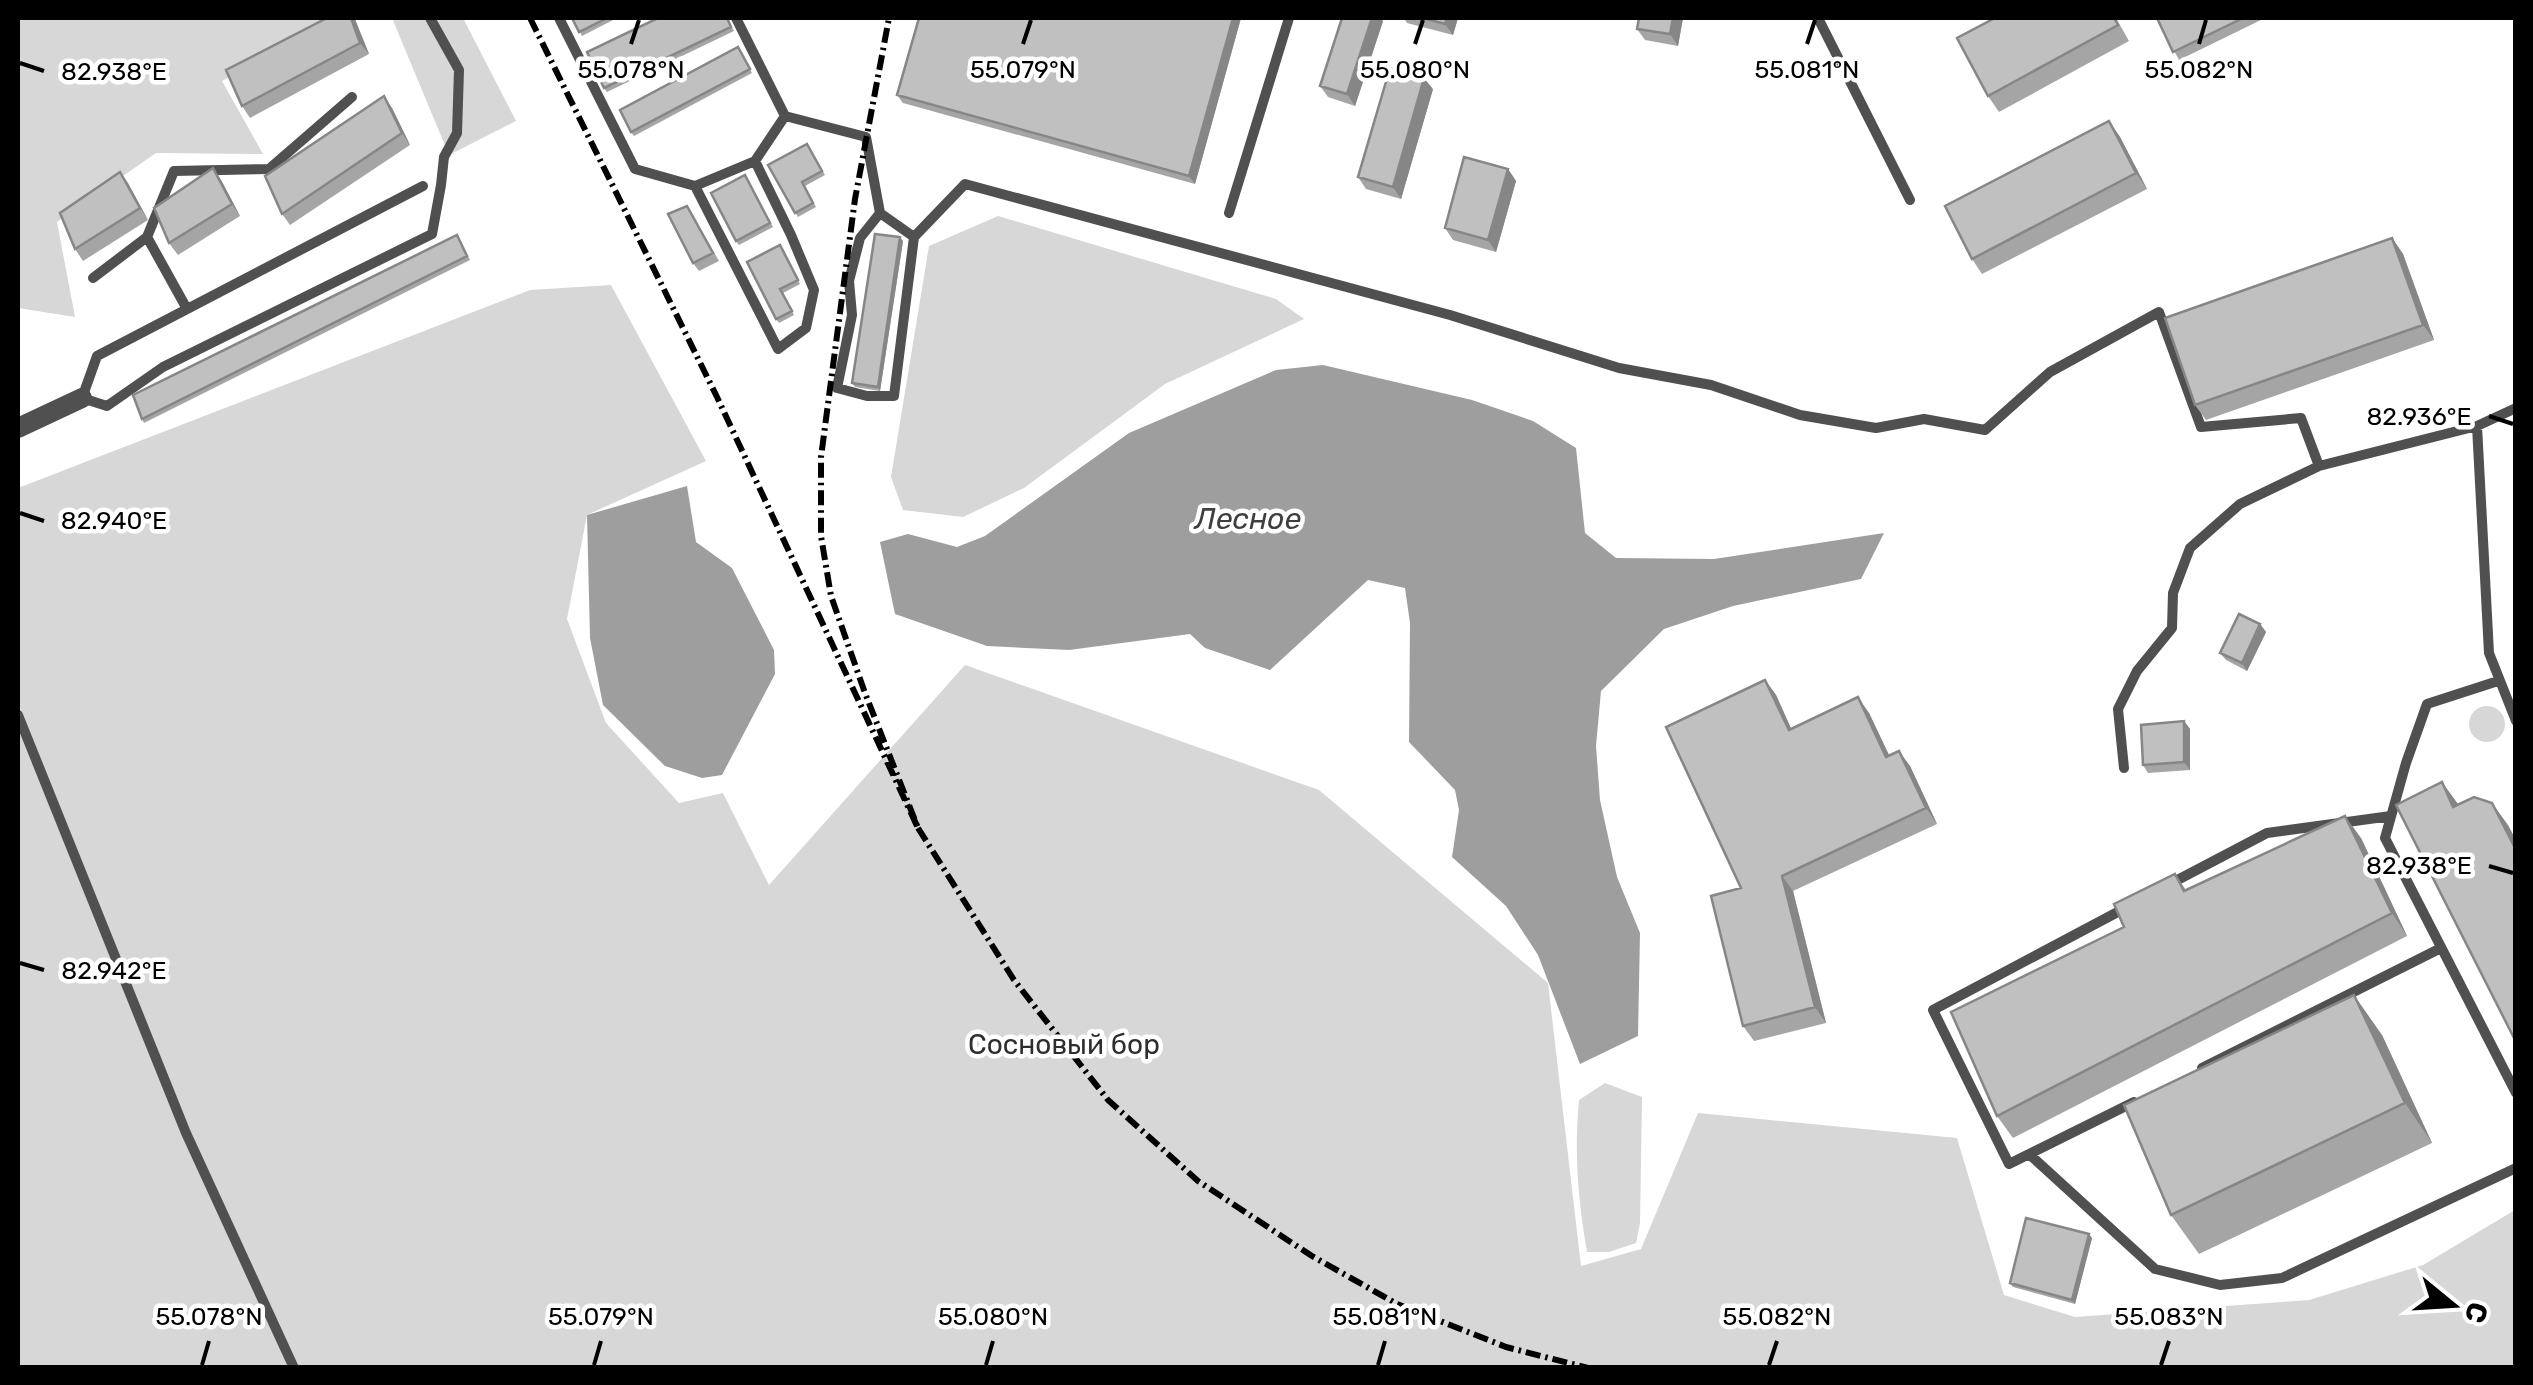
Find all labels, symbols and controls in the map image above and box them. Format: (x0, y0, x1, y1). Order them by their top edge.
text: 55.078°N (577, 55, 685, 84)
text: 55.079°N (970, 55, 1076, 84)
text: 55.080°N (1360, 55, 1470, 84)
text: 55.081°N (1755, 55, 1859, 84)
text: 55.082°N (2145, 55, 2253, 84)
text: 82.938°E (61, 57, 167, 86)
text: 82.936°E (2366, 402, 2472, 431)
water label: Лесное (1193, 501, 1301, 537)
text: 82.940°E (61, 506, 167, 535)
text: 82.938°E (2366, 851, 2472, 880)
text: 82.942°E (61, 956, 167, 985)
park label: Сосновый бор (968, 1028, 1160, 1061)
north arrow (2403, 1255, 2503, 1355)
text: С (2458, 1298, 2495, 1327)
text: 55.078°N (155, 1302, 263, 1331)
text: 55.079°N (548, 1302, 654, 1331)
text: 55.080°N (938, 1302, 1048, 1331)
text: 55.081°N (1333, 1302, 1437, 1331)
text: 55.082°N (1723, 1302, 1831, 1331)
text: 55.083°N (2114, 1302, 2224, 1331)

